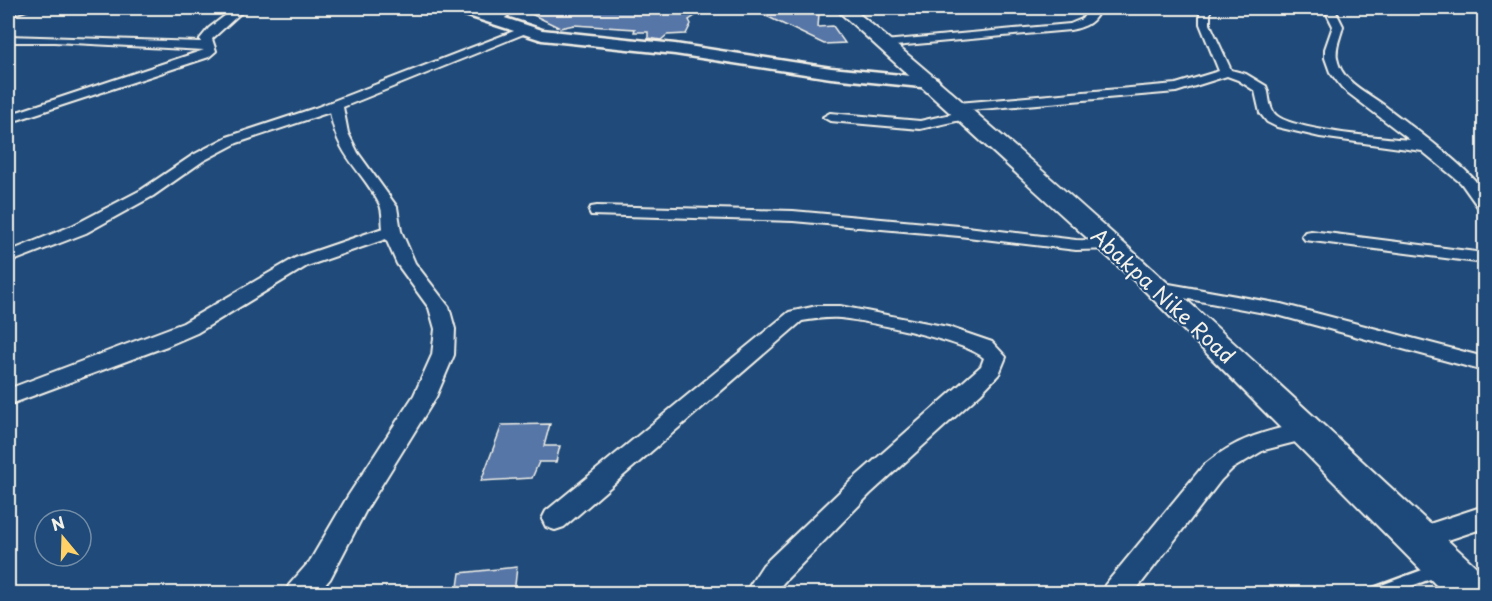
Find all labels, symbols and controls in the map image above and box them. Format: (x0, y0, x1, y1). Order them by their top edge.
street label: Abakpa Nike Road (1085, 220, 1243, 370)
north arrow (33, 508, 93, 568)
text: N (48, 509, 68, 536)

